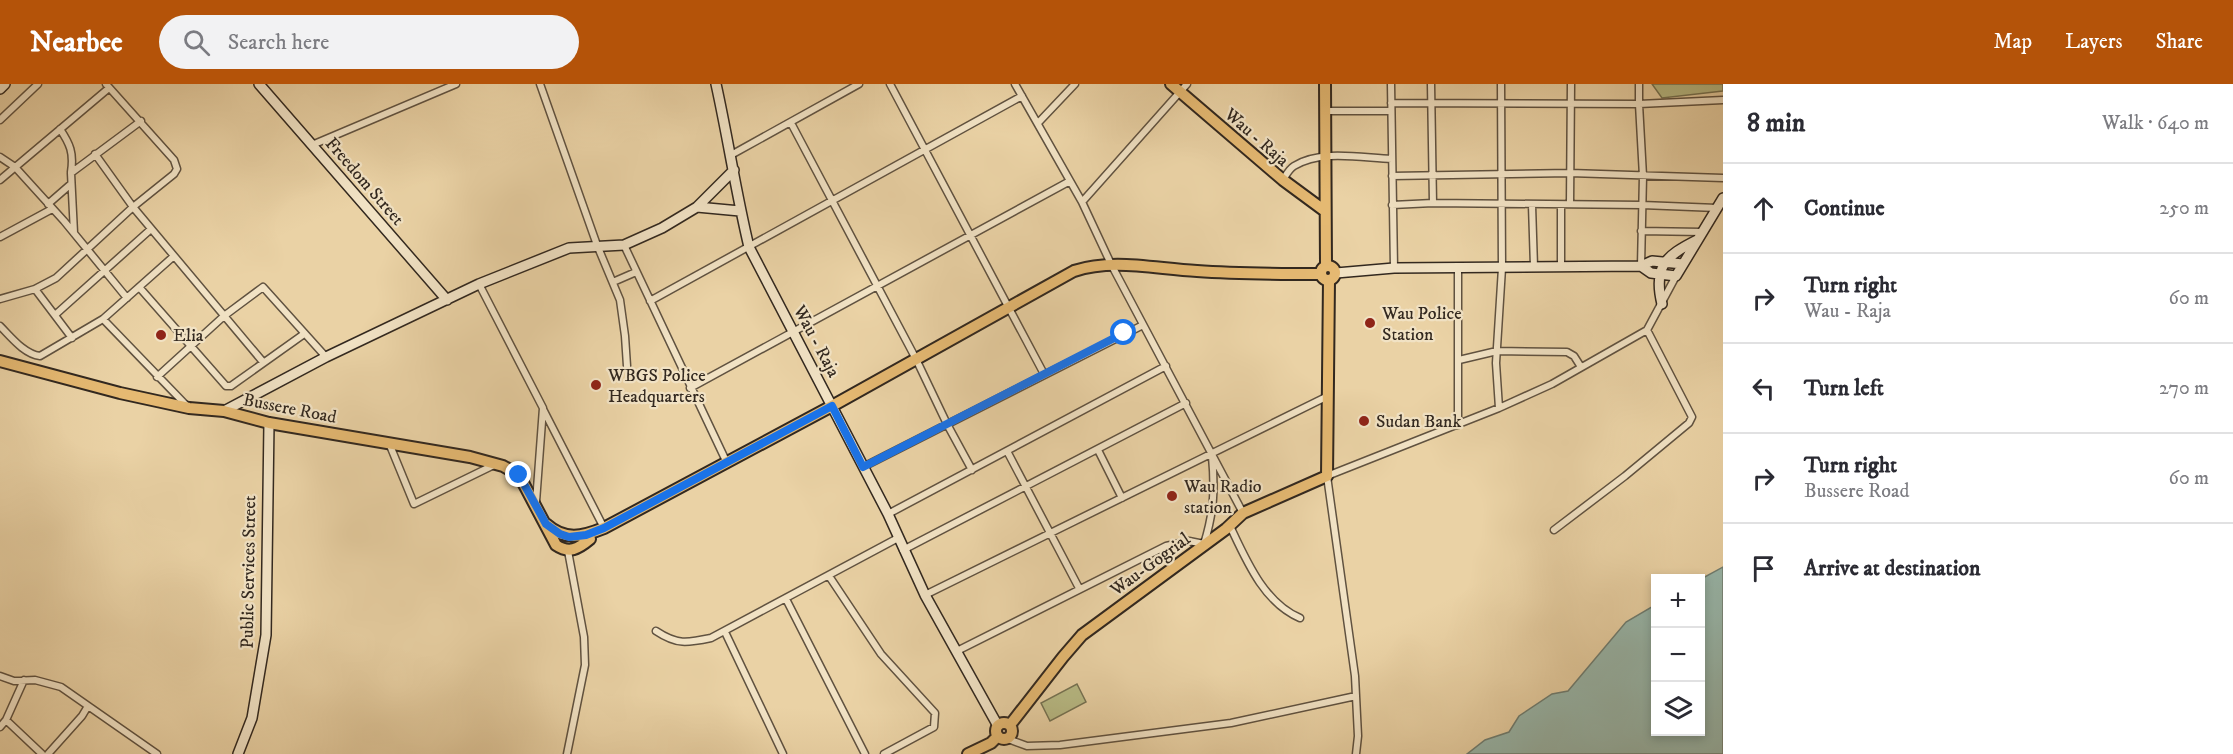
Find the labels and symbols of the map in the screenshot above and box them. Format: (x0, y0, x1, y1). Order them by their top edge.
street label: Wau - Raja (1219, 103, 1293, 172)
street label: Freedom Street (320, 133, 409, 230)
street label: Wau - Raja (788, 301, 844, 382)
place label: Wau Police Station (1381, 303, 1462, 346)
marker: Wau Police Station (1363, 316, 1377, 330)
route start (1110, 319, 1136, 345)
place label: Elia (173, 325, 204, 347)
marker: Elia (154, 328, 168, 342)
place label: WBGS Police Headquarters (607, 365, 706, 408)
marker: WBGS Police Headquarters (589, 378, 603, 392)
street label: Bussere Road (241, 389, 338, 429)
place label: Sudan Bank (1376, 411, 1461, 433)
marker: Sudan Bank (1357, 414, 1371, 428)
route end (505, 461, 531, 487)
place label: Wau Radio station (1183, 476, 1262, 519)
marker: Wau Radio station (1165, 489, 1179, 503)
street label: Public Services Street (237, 495, 261, 649)
street label: Wau-Gogrial (1105, 528, 1195, 602)

